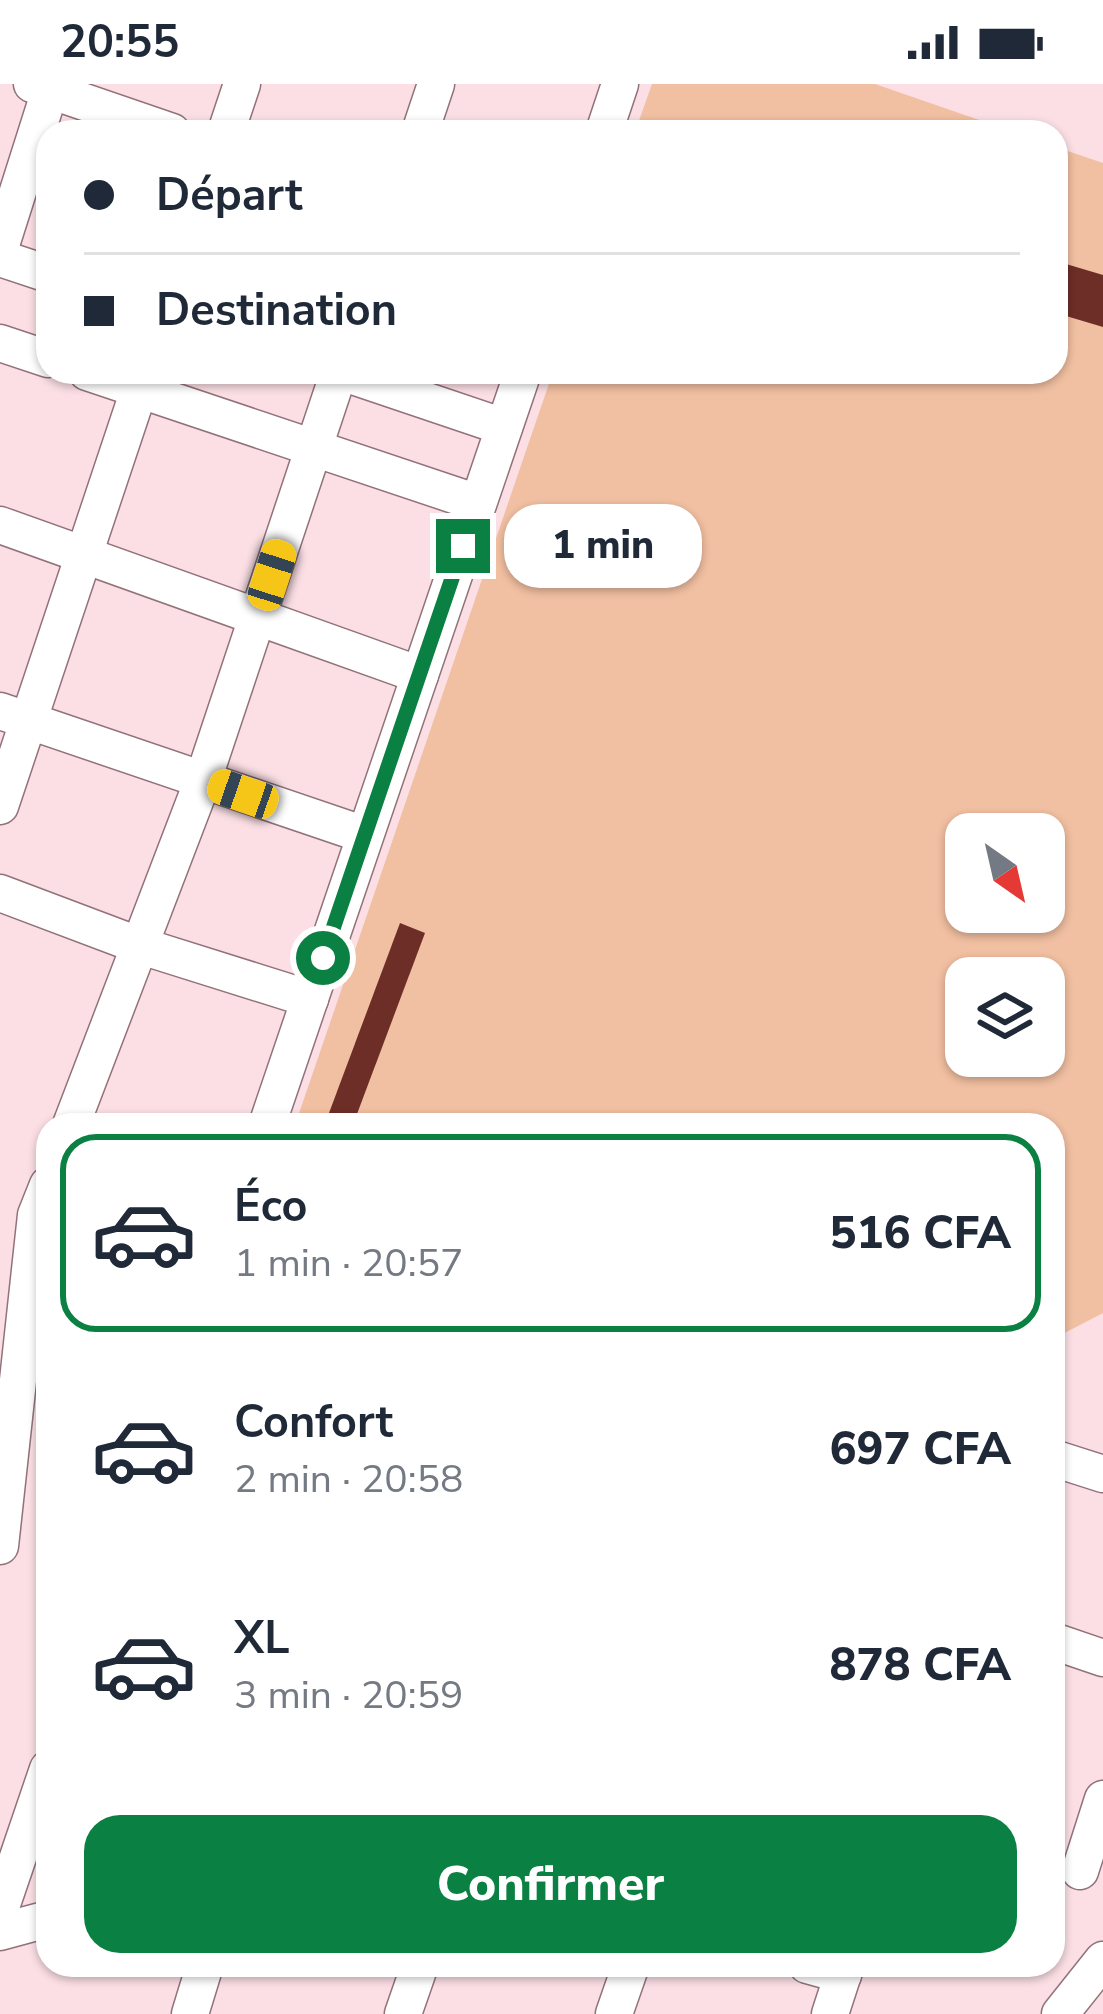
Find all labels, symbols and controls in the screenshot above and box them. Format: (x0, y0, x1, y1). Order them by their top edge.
text: 20:55 (60, 12, 179, 73)
text: Départ (156, 165, 302, 226)
text: Destination (156, 280, 397, 341)
callout: 1 min (505, 504, 703, 588)
route end (436, 519, 490, 573)
text: 1 min (552, 519, 654, 572)
car (244, 535, 300, 615)
car (203, 765, 283, 823)
north arrow (945, 813, 1065, 933)
map controls (945, 813, 1065, 1077)
route start (296, 931, 350, 985)
button: layers (945, 957, 1065, 1077)
text: Éco (234, 1176, 307, 1237)
icon: car (90, 1179, 198, 1287)
text: 516 CFA (830, 1203, 1011, 1264)
text: 1 min · 20:57 (234, 1237, 463, 1290)
text: Confort (234, 1392, 393, 1453)
icon: car (90, 1395, 198, 1503)
text: 697 CFA (830, 1419, 1011, 1480)
text: 2 min · 20:58 (234, 1453, 463, 1506)
text: XL (234, 1608, 290, 1669)
icon: car (90, 1611, 198, 1719)
text: 878 CFA (830, 1635, 1011, 1696)
text: 3 min · 20:59 (234, 1669, 463, 1722)
button: Confirmer (84, 1815, 1017, 1953)

